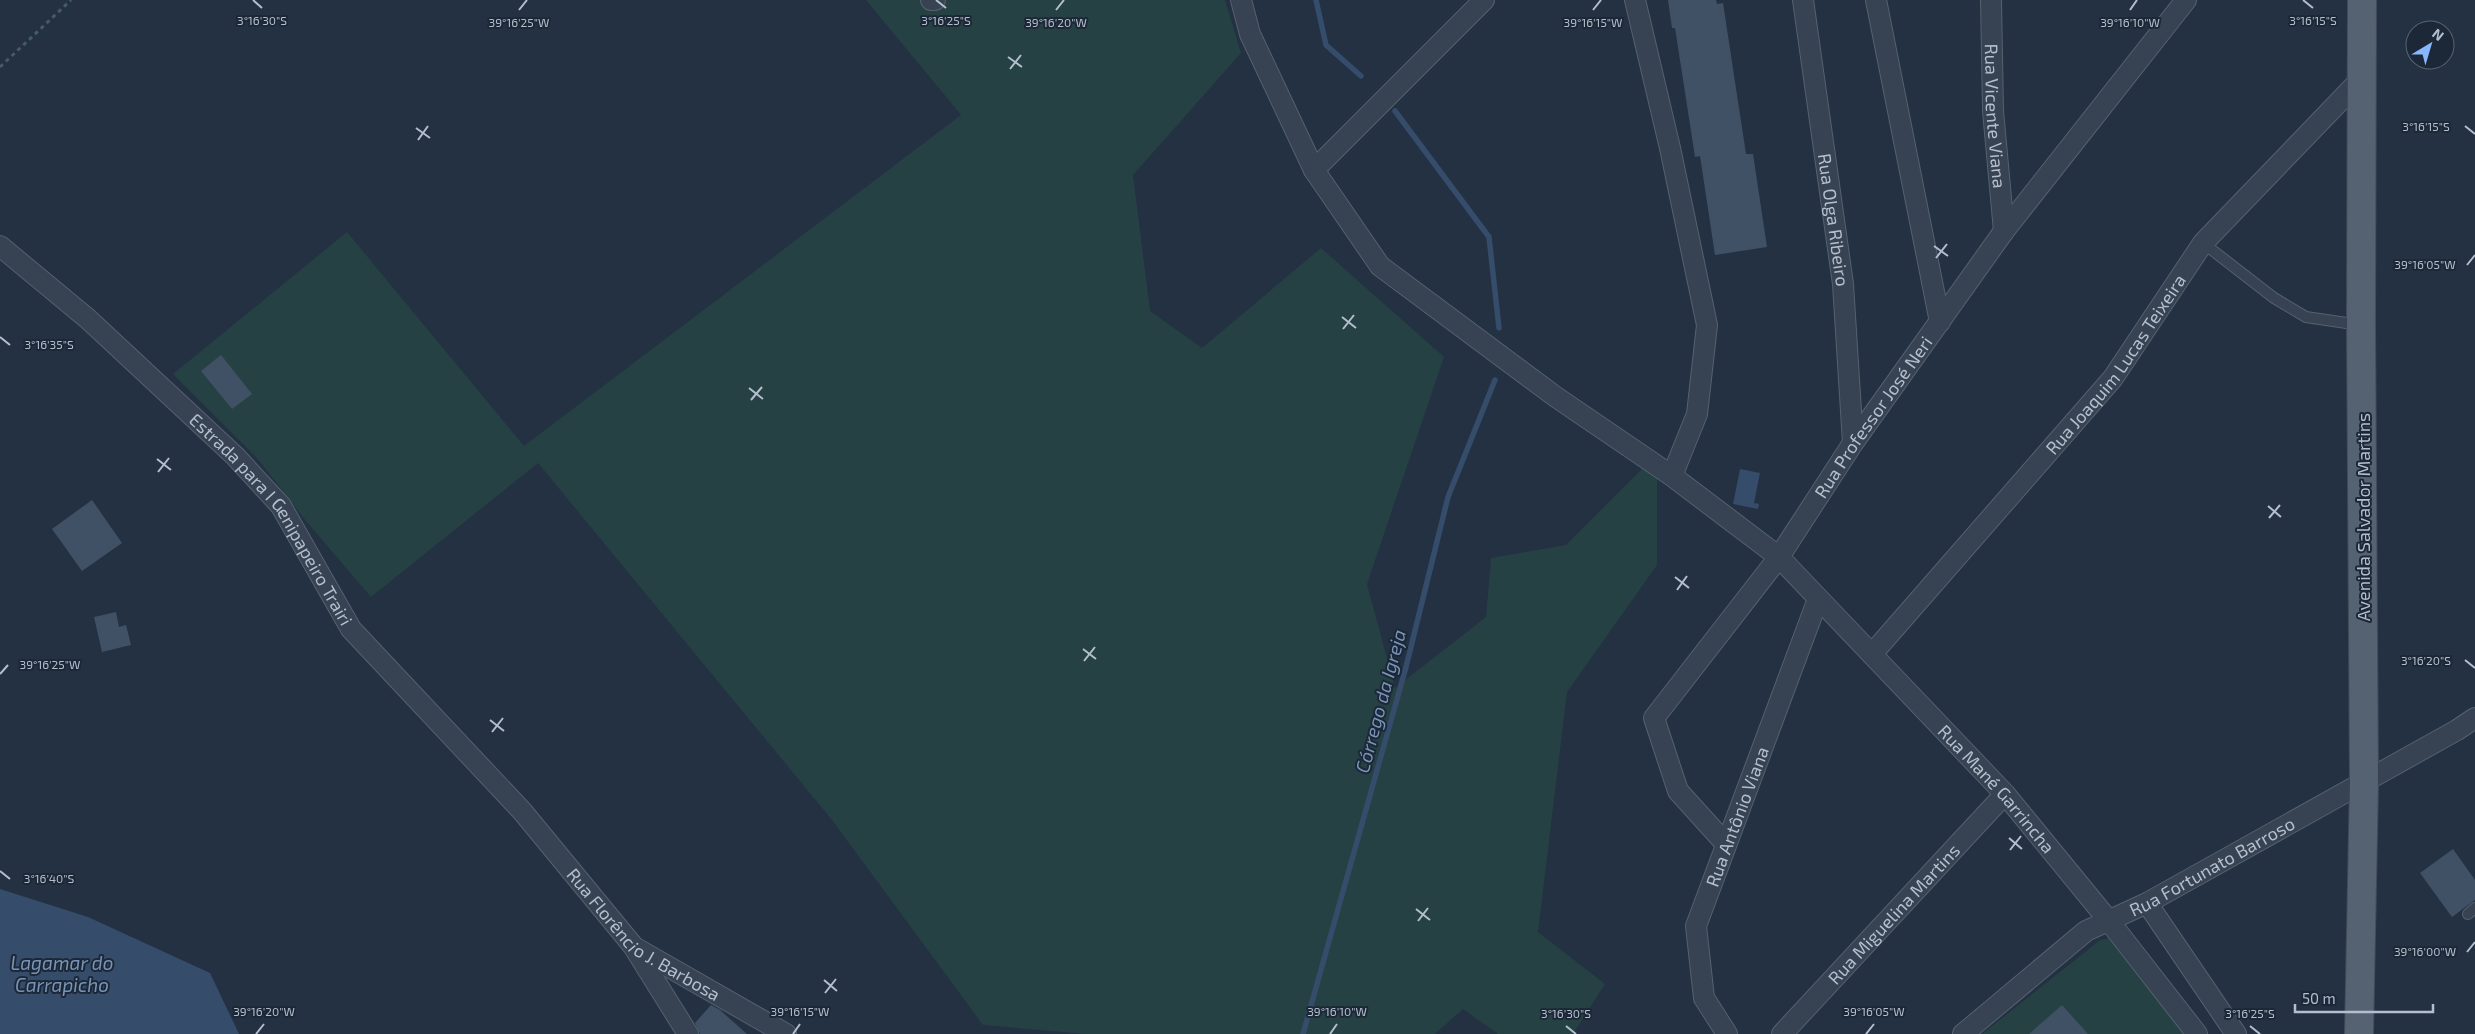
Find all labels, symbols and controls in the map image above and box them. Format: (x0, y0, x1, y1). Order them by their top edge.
text: 3°16'30"S (237, 13, 287, 27)
text: 3°16'25"S (921, 13, 971, 27)
text: 3°16'15"S (2289, 13, 2337, 27)
text: 39°16'25"W (489, 15, 549, 29)
text: 39°16'20"W (1025, 15, 1087, 29)
text: 39°16'15"W (1564, 15, 1622, 29)
text: 39°16'10"W (2100, 15, 2160, 29)
north arrow (2405, 20, 2455, 70)
text: N (2429, 25, 2448, 44)
street label: Rua Vicente Viana (1981, 43, 2011, 189)
text: 3°16'15"S (2402, 119, 2450, 133)
street label: Rua Olga Ribeiro (1814, 152, 1854, 288)
text: 39°16'05"W (2394, 257, 2456, 271)
street label: Rua Joaquim Lucas Teixeira (2041, 270, 2190, 459)
street label: Rua Professor José Neri (1809, 332, 1937, 502)
text: 3°16'35"S (24, 337, 74, 351)
street label: Estrada para I Genipapeiro Trairi (185, 408, 358, 629)
street label: Avenida Salvador Martins (2352, 413, 2374, 621)
water label: Córrego da Igreja (1350, 627, 1410, 775)
text: 3°16'20"S (2401, 653, 2451, 667)
text: 39°16'25"W (20, 657, 80, 671)
street label: Rua Mané Garrincha (1934, 720, 2060, 857)
street label: Rua Antônio Viana (1701, 743, 1773, 890)
street label: Rua Fortunato Barroso (2126, 812, 2298, 921)
street label: Rua Miguelina Martins (1823, 839, 1964, 989)
street label: Rua Florêncio J. Barbosa (562, 863, 724, 1005)
text: 3°16'40"S (24, 871, 75, 885)
text: 39°16'00"W (2394, 944, 2456, 958)
water label: Lagamar do Carrapicho (11, 951, 113, 996)
scale bar (2295, 982, 2432, 1014)
text: 50 m (2302, 989, 2336, 1007)
text: 39°16'20"W (233, 1004, 295, 1018)
text: 39°16'15"W (771, 1004, 829, 1018)
text: 39°16'10"W (1307, 1004, 1367, 1018)
text: 39°16'05"W (1843, 1004, 1905, 1018)
text: 3°16'30"S (1541, 1006, 1591, 1020)
text: 3°16'25"S (2225, 1006, 2275, 1020)

